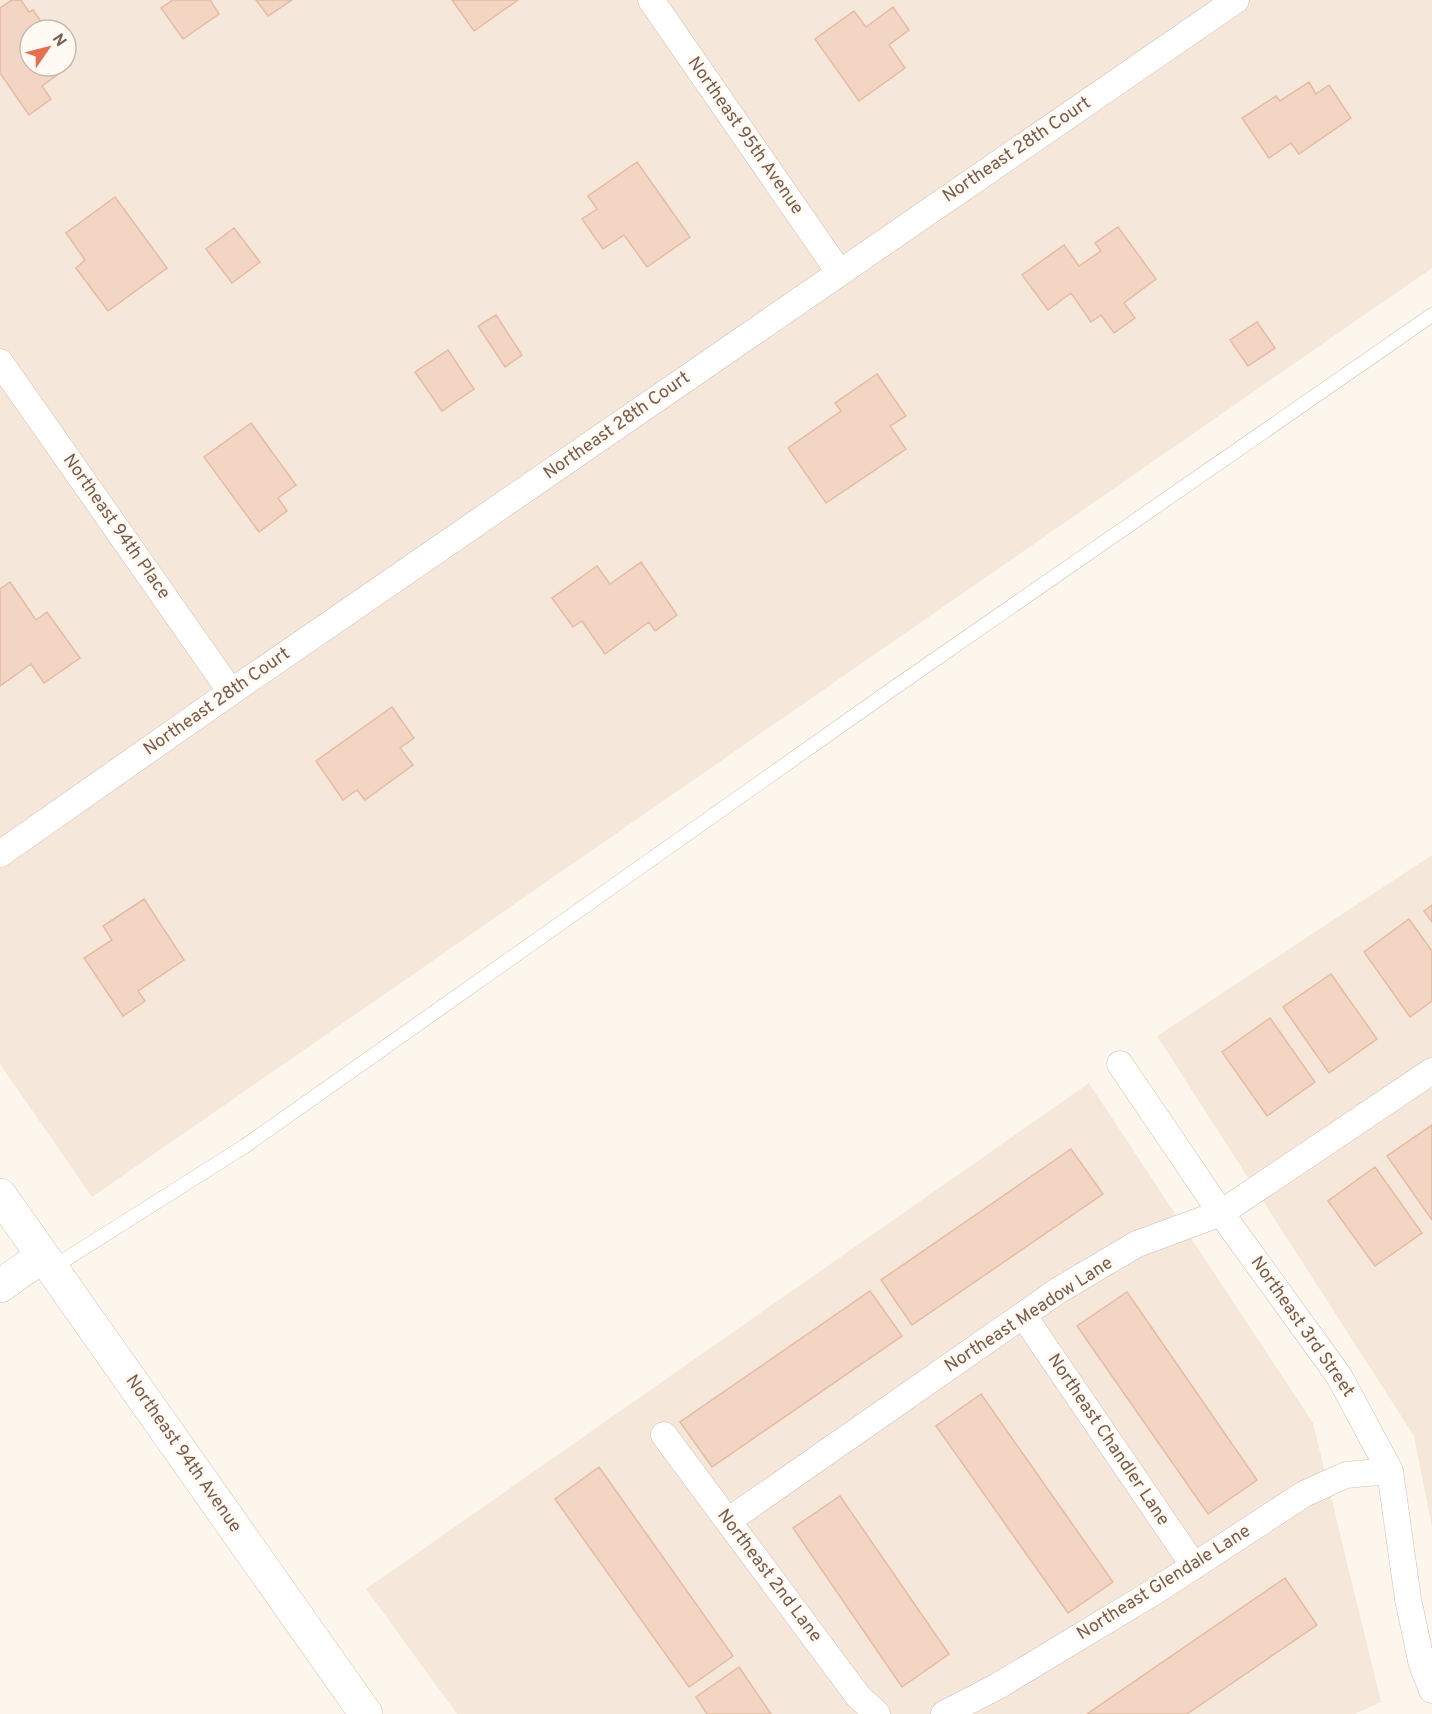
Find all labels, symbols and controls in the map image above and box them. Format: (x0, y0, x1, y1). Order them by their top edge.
north arrow (18, 18, 78, 78)
text: N (47, 30, 70, 51)
street label: Northeast 95th Avenue (682, 53, 808, 219)
street label: Northeast 28th Court (939, 92, 1095, 208)
street label: Northeast 28th Court (539, 367, 695, 485)
street label: Northeast 94th Place (57, 450, 175, 604)
street label: Northeast 28th Court (139, 643, 295, 761)
street label: Northeast Meadow Lane (941, 1252, 1117, 1378)
street label: Northeast 3rd Street (1245, 1252, 1359, 1402)
street label: Northeast Chandler Lane (1042, 1349, 1174, 1531)
street label: Northeast 94th Avenue (120, 1371, 246, 1537)
street label: Northeast 2nd Lane (711, 1505, 827, 1647)
street label: Northeast Glendale Lane (1073, 1520, 1255, 1646)

